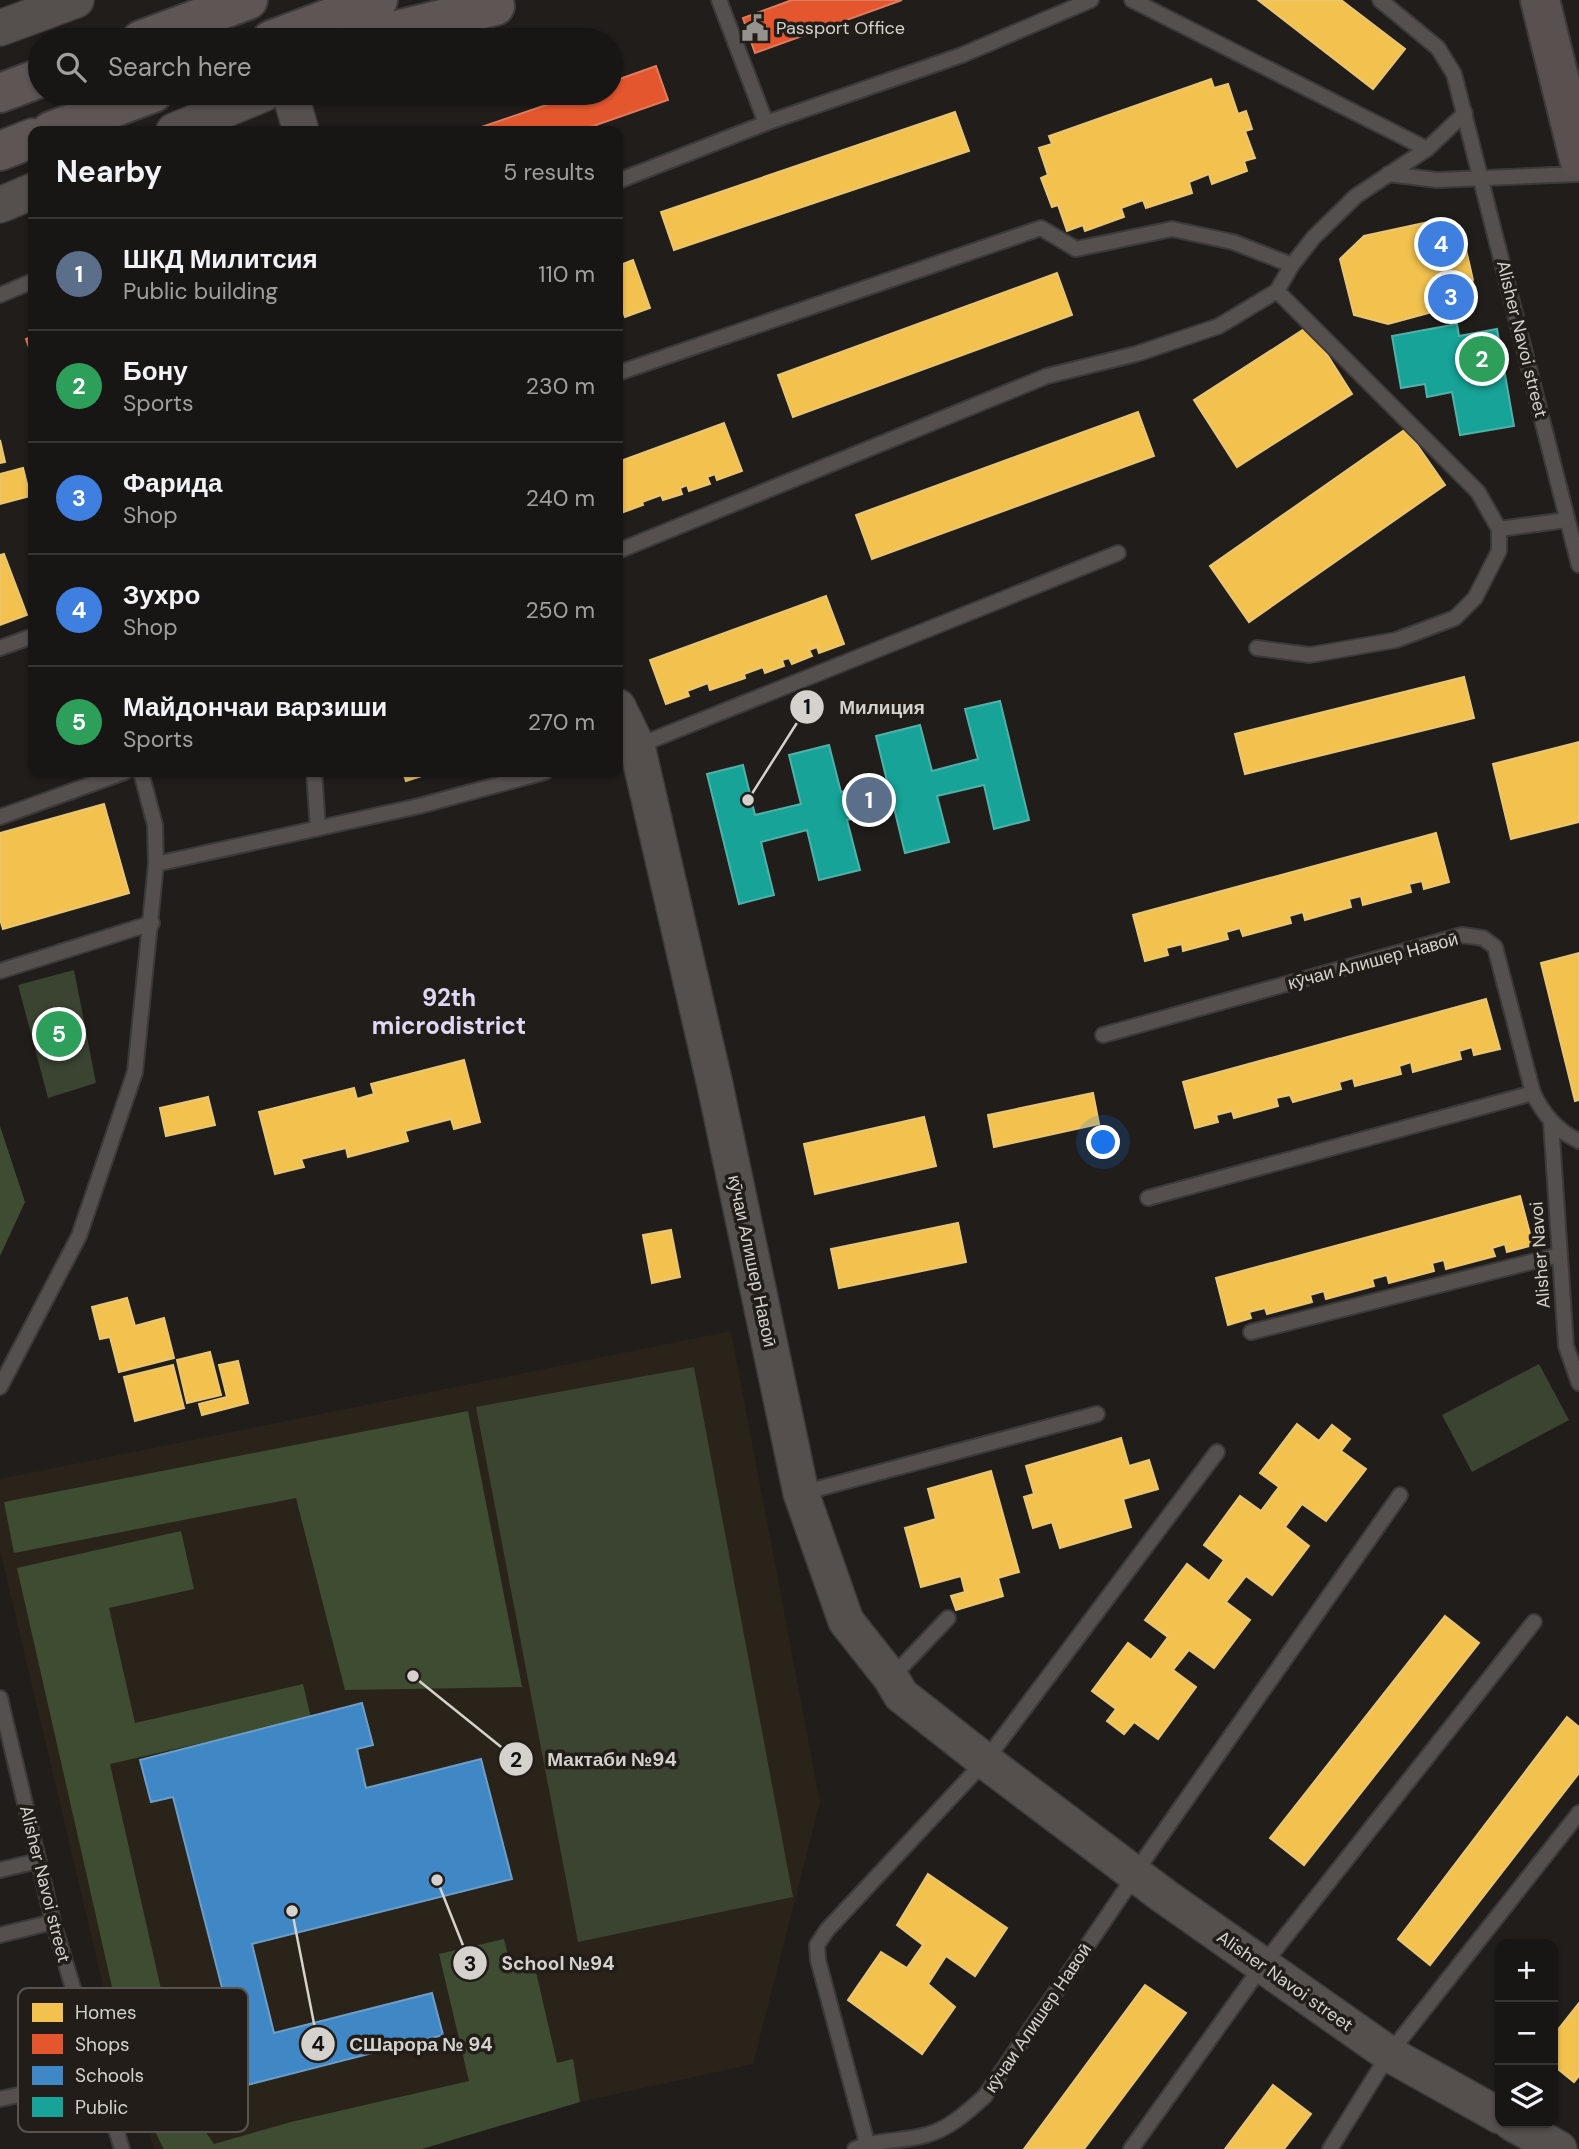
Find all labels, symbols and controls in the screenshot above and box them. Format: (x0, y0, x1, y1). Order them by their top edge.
public building icon: Passport Office (740, 13, 770, 43)
place label: Passport Office (776, 16, 905, 40)
search box (28, 28, 623, 105)
icon: search (52, 48, 90, 86)
text: Search here (108, 50, 251, 84)
text: Nearby (56, 152, 162, 191)
text: 5 results (503, 157, 595, 187)
pin: 4 (1418, 218, 1464, 270)
text: ШКД Милитсия (123, 242, 318, 276)
street label: Alisher Navoi street (1491, 258, 1553, 420)
text: 1 (75, 259, 83, 289)
text: 110 m (538, 259, 595, 289)
pin: 3 (1428, 271, 1474, 323)
text: Public building (123, 276, 278, 306)
pin: 2 (1459, 333, 1505, 385)
text: Бону (123, 354, 188, 388)
text: 2 (72, 371, 86, 401)
text: 230 m (526, 371, 595, 401)
text: Sports (123, 388, 193, 418)
text: Фарида (123, 466, 222, 500)
text: 3 (72, 483, 86, 513)
text: 240 m (526, 483, 595, 513)
text: Shop (123, 500, 178, 530)
text: Зухро (123, 578, 200, 612)
text: 4 (72, 595, 86, 625)
text: 250 m (525, 595, 595, 625)
text: Shop (123, 612, 178, 642)
callout: Милиция (790, 687, 939, 727)
text: Майдончаи варзиши (123, 690, 387, 724)
text: 1 (803, 693, 811, 721)
text: Милиция (839, 695, 925, 720)
text: 5 (72, 707, 86, 737)
text: 270 m (528, 707, 595, 737)
text: Sports (123, 724, 193, 754)
pin: 1 (846, 774, 892, 826)
street label: кӯчаи Алишер Навоӣ (1285, 927, 1461, 995)
district label: 92th microdistrict (372, 982, 526, 1041)
pin: 5 (36, 1008, 82, 1060)
your location (1086, 1125, 1120, 1159)
street label: кӯчаи Алишер Навоӣ (722, 1173, 782, 1349)
street label: Alisher Navoi (1524, 1201, 1556, 1309)
callout: Мактаби №94 (498, 1739, 691, 1779)
text: 2 (510, 1746, 522, 1774)
text: Мактаби №94 (547, 1747, 677, 1772)
street label: Alisher Navoi street (14, 1803, 76, 1965)
street label: Alisher Navoi street (1212, 1925, 1358, 2037)
street label: кӯчаи Алишер Навоӣ (979, 1939, 1097, 2097)
map controls (1495, 1939, 1558, 2128)
button: + (1495, 1939, 1558, 2002)
callout: School №94 (452, 1943, 628, 1983)
text: 3 (464, 1950, 476, 1978)
text: School №94 (501, 1951, 615, 1976)
legend (18, 1988, 248, 2132)
text: Homes (75, 2000, 136, 2025)
button: − (1495, 2002, 1558, 2065)
callout: СШарора № 94 (300, 2024, 506, 2064)
text: 4 (311, 2030, 325, 2058)
text: Shops (75, 2032, 130, 2057)
text: СШарора № 94 (349, 2032, 493, 2057)
text: Schools (75, 2063, 144, 2088)
button: layers (1495, 2065, 1558, 2128)
text: Public (75, 2095, 128, 2120)

